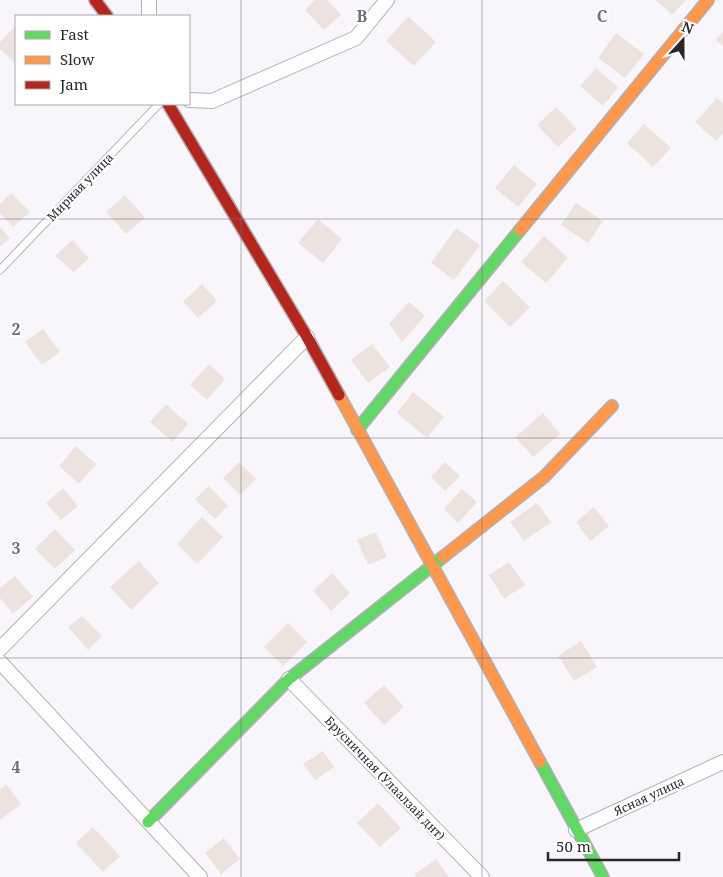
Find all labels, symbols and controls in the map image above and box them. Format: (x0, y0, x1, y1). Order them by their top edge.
text: B (357, 5, 368, 27)
text: C (597, 5, 608, 27)
legend (15, 15, 190, 105)
north arrow (658, 15, 708, 65)
text: N (679, 17, 696, 38)
text: Fast (60, 24, 89, 44)
text: Slow (60, 49, 94, 69)
text: Jam (59, 74, 88, 94)
street label: Мирная улица (43, 149, 117, 225)
text: 2 (11, 318, 21, 340)
text: 3 (11, 537, 21, 559)
street label: Брусничная (Улаалзай днт) (321, 712, 449, 844)
text: 4 (11, 756, 21, 778)
street label: Ясная улица (610, 772, 687, 820)
scale bar (548, 830, 679, 862)
text: 50 m (556, 836, 591, 856)

